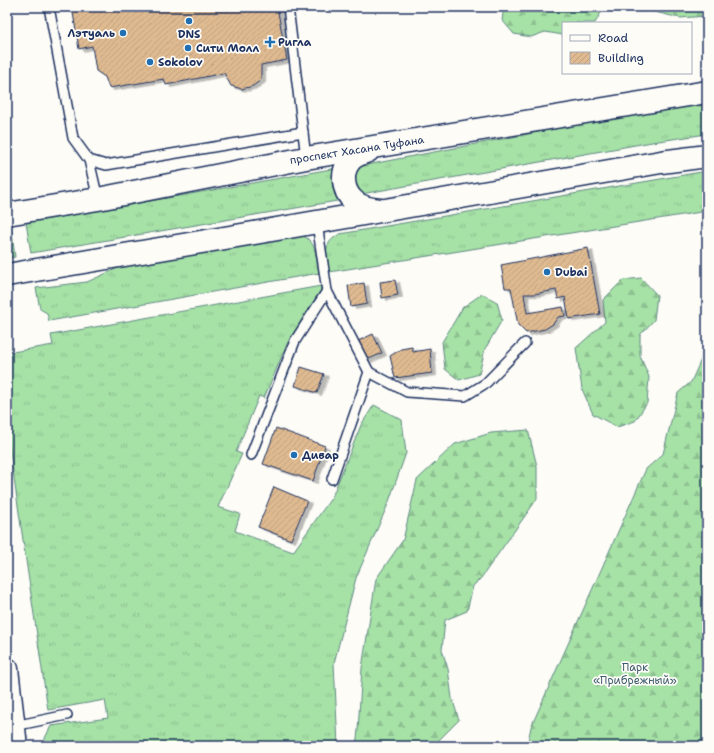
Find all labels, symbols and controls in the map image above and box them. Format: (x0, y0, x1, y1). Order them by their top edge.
marker: DNS (184, 16, 194, 26)
legend (562, 22, 692, 74)
place label: Лэтуаль (68, 26, 115, 41)
place label: DNS (178, 27, 200, 42)
marker: Лэтуаль (118, 28, 128, 38)
text: Road (598, 30, 629, 46)
place label: Ригла (278, 35, 312, 50)
marker: Ригла (265, 37, 275, 47)
place label: Сити Молл (196, 41, 259, 56)
marker: Сити Молл (183, 43, 193, 53)
text: Building (598, 50, 644, 66)
place label: Sokolov (158, 55, 203, 70)
marker: Sokolov (145, 57, 155, 67)
street label: проспект Хасана Туфана (289, 132, 425, 168)
place label: Dubai (555, 265, 587, 280)
marker: Dubai (542, 267, 552, 277)
place label: Дивар (302, 448, 339, 463)
marker: Дивар (289, 450, 299, 460)
park label: Парк «Прибрежный» (593, 660, 677, 688)

